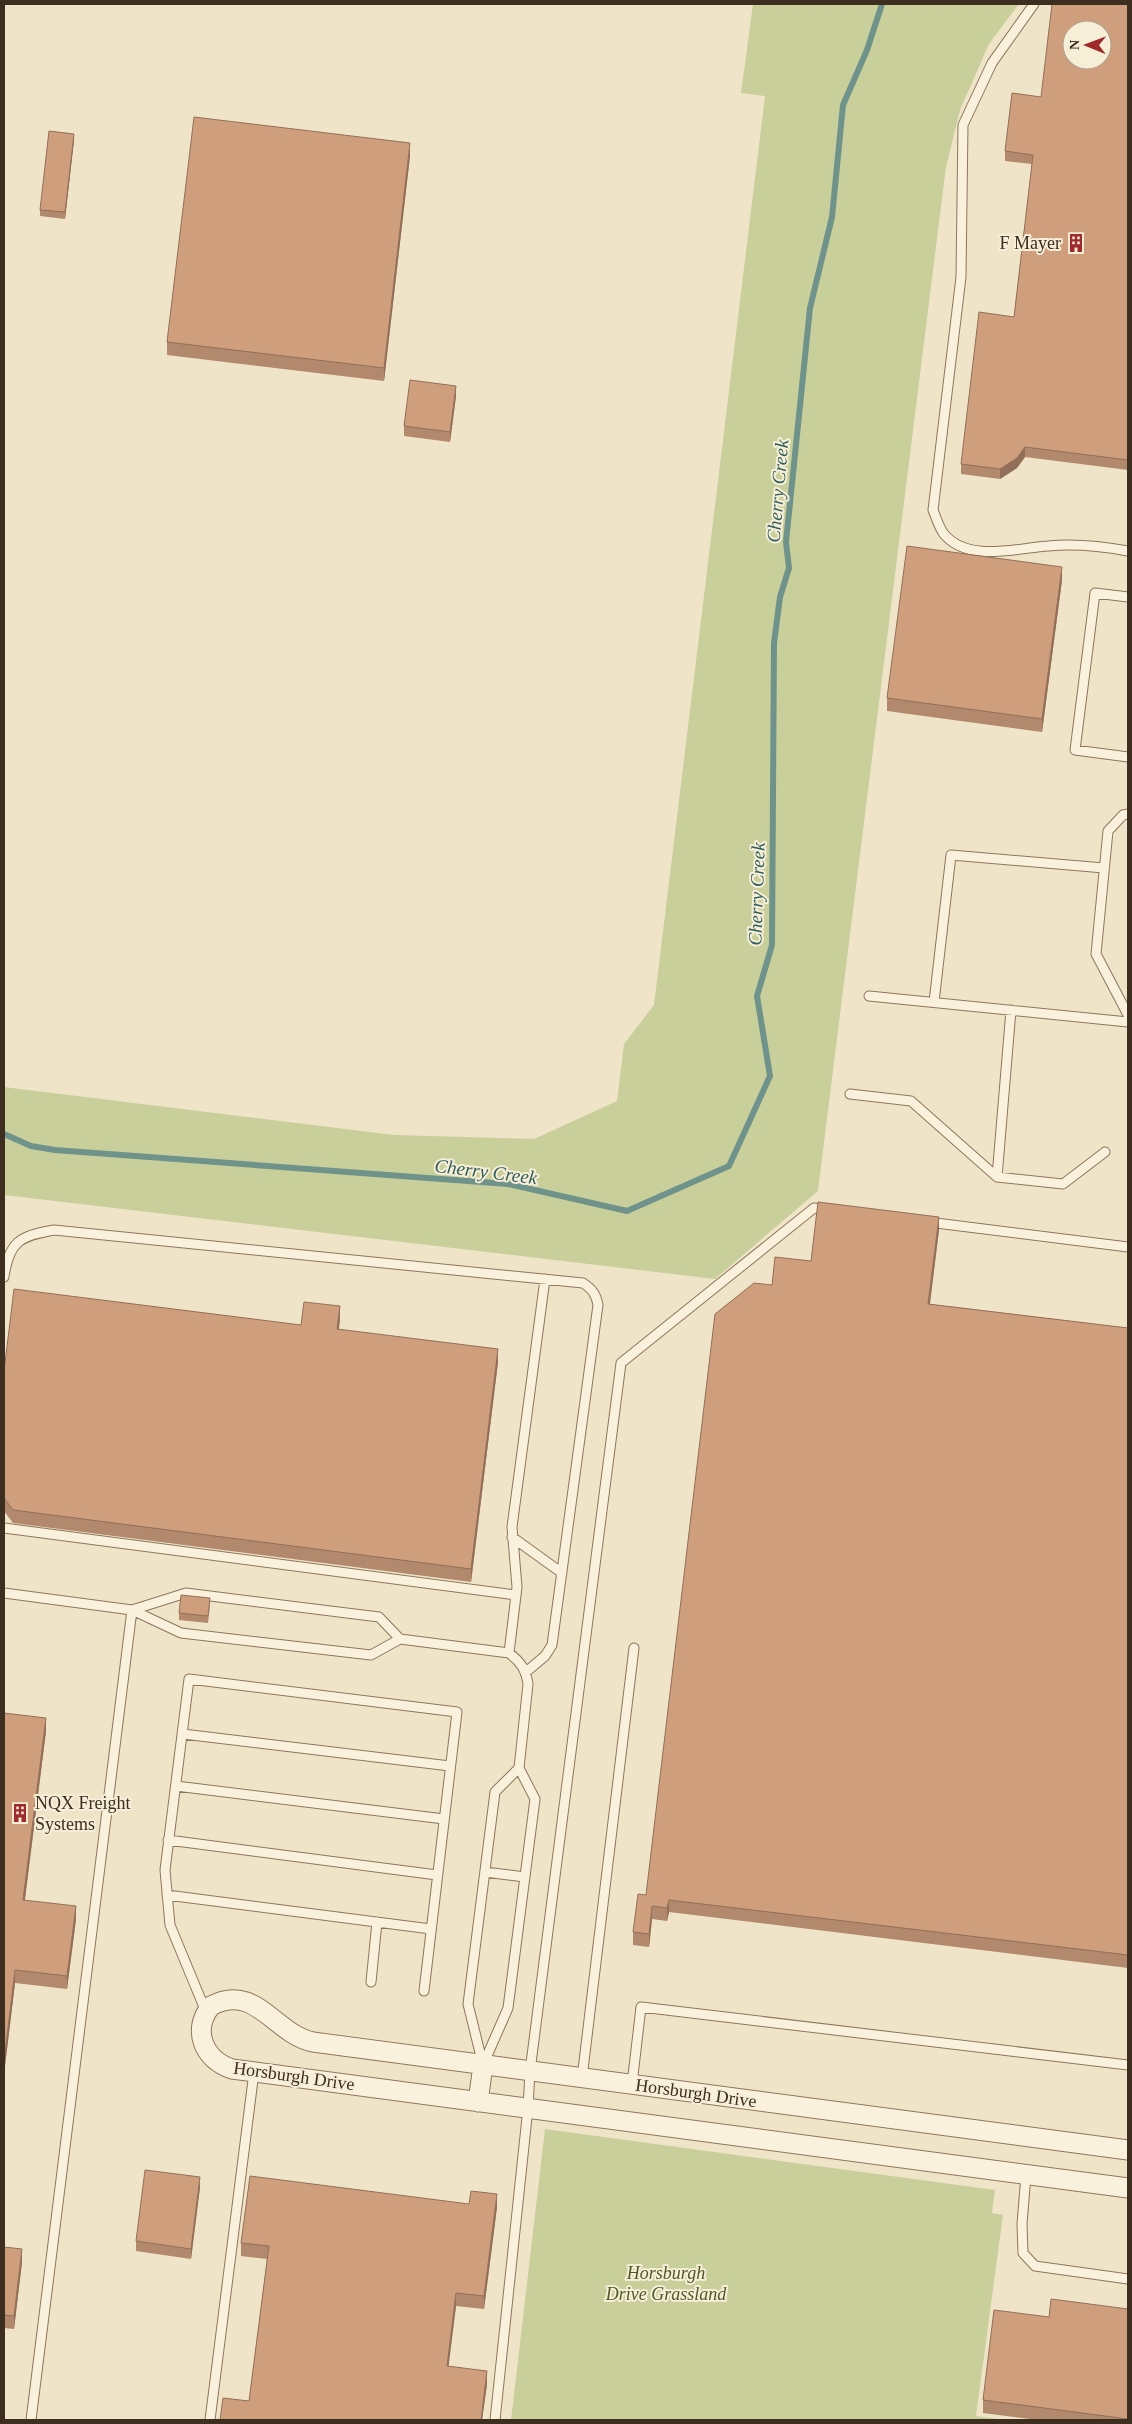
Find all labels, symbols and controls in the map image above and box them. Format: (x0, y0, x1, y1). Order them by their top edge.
north arrow (1062, 20, 1112, 70)
text: N (1067, 40, 1082, 50)
building icon: F Mayer (1065, 232, 1087, 254)
place label: F Mayer (1000, 233, 1061, 253)
water label: Cherry Creek (763, 438, 793, 543)
water label: Cherry Creek (744, 842, 769, 946)
water label: Cherry Creek (433, 1155, 539, 1188)
place label: NQX Freight Systems (35, 1793, 131, 1834)
building icon: NQX Freight Systems (9, 1802, 31, 1824)
street label: Horsburgh Drive (232, 2058, 356, 2094)
street label: Horsburgh Drive (634, 2075, 758, 2111)
park label: Horsburgh Drive Grassland (605, 2263, 727, 2304)

